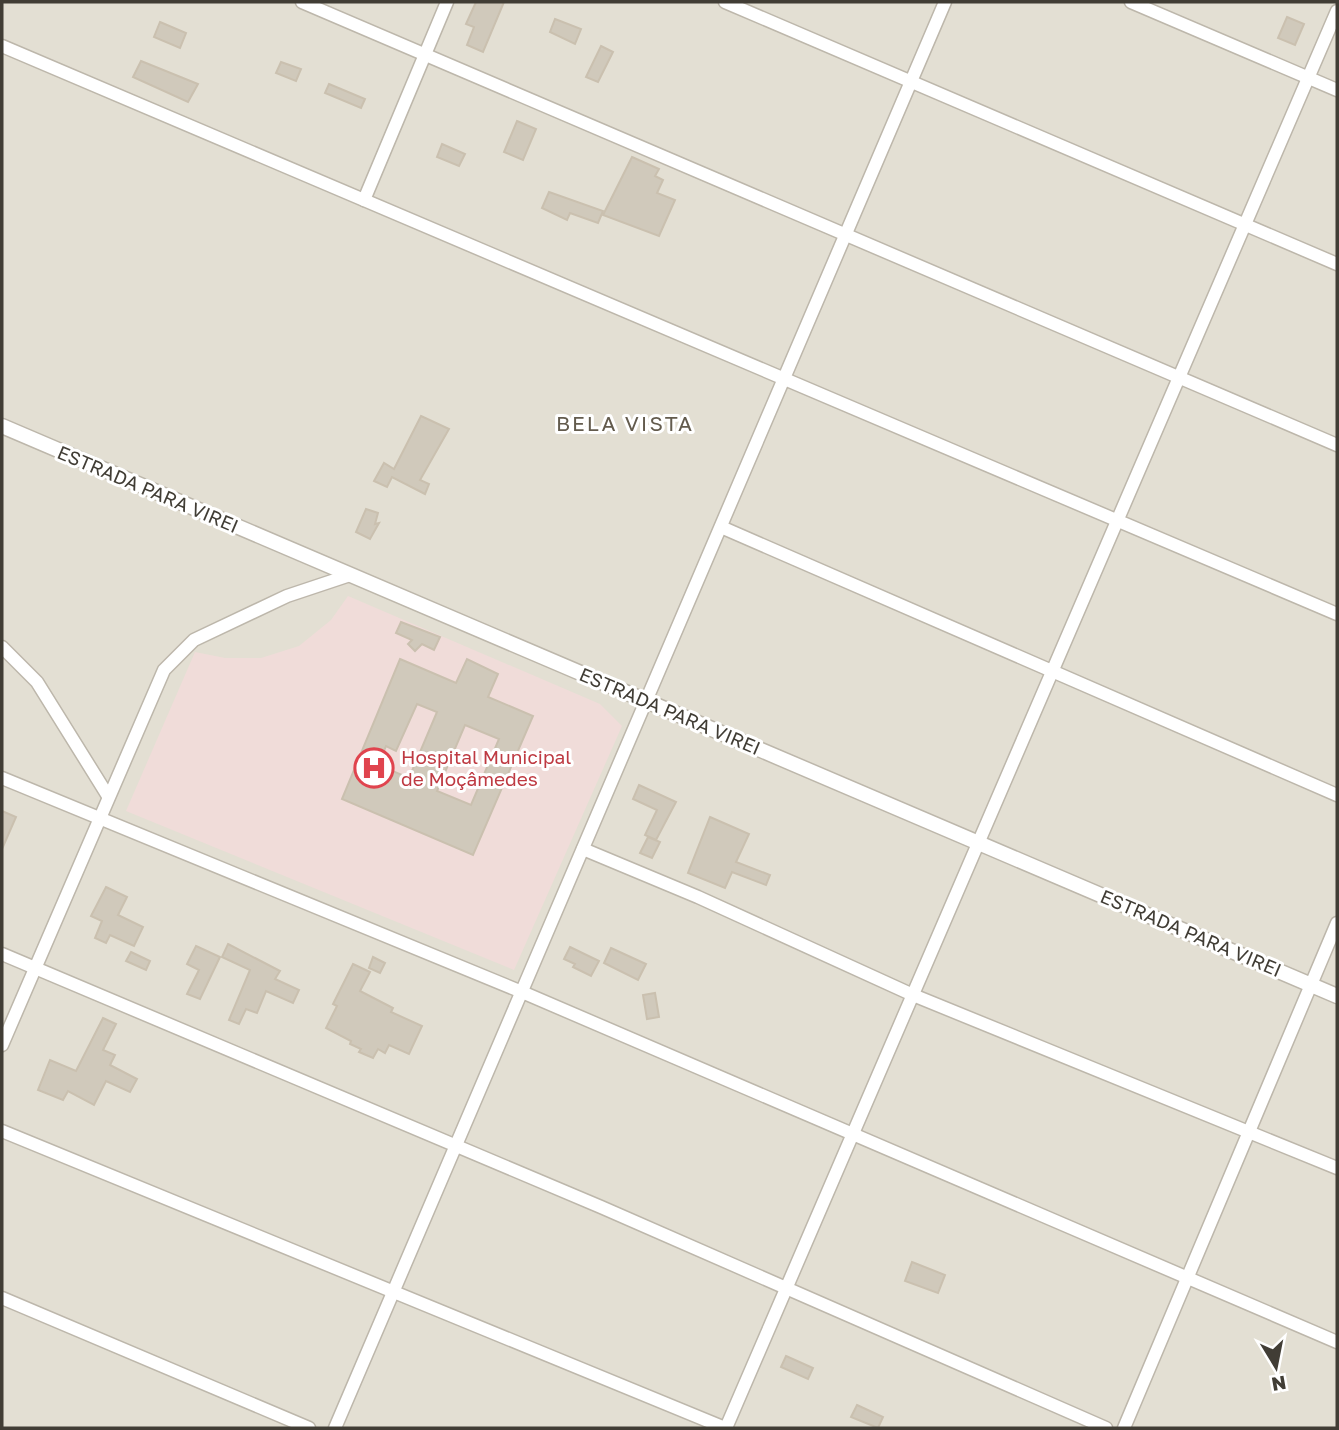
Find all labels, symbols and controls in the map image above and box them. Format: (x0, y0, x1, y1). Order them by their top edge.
district label: BELA VISTA (556, 410, 694, 436)
street label: ESTRADA PARA VIREI (54, 440, 242, 537)
street label: ESTRADA PARA VIREI (576, 662, 764, 759)
place label: Hospital Municipal de Moçâmedes (401, 745, 571, 790)
hospital icon: Hospital Municipal de Moçâmedes (353, 747, 395, 789)
street label: ESTRADA PARA VIREI (1097, 884, 1285, 981)
north arrow (1241, 1332, 1311, 1402)
text: N (1270, 1372, 1288, 1397)

